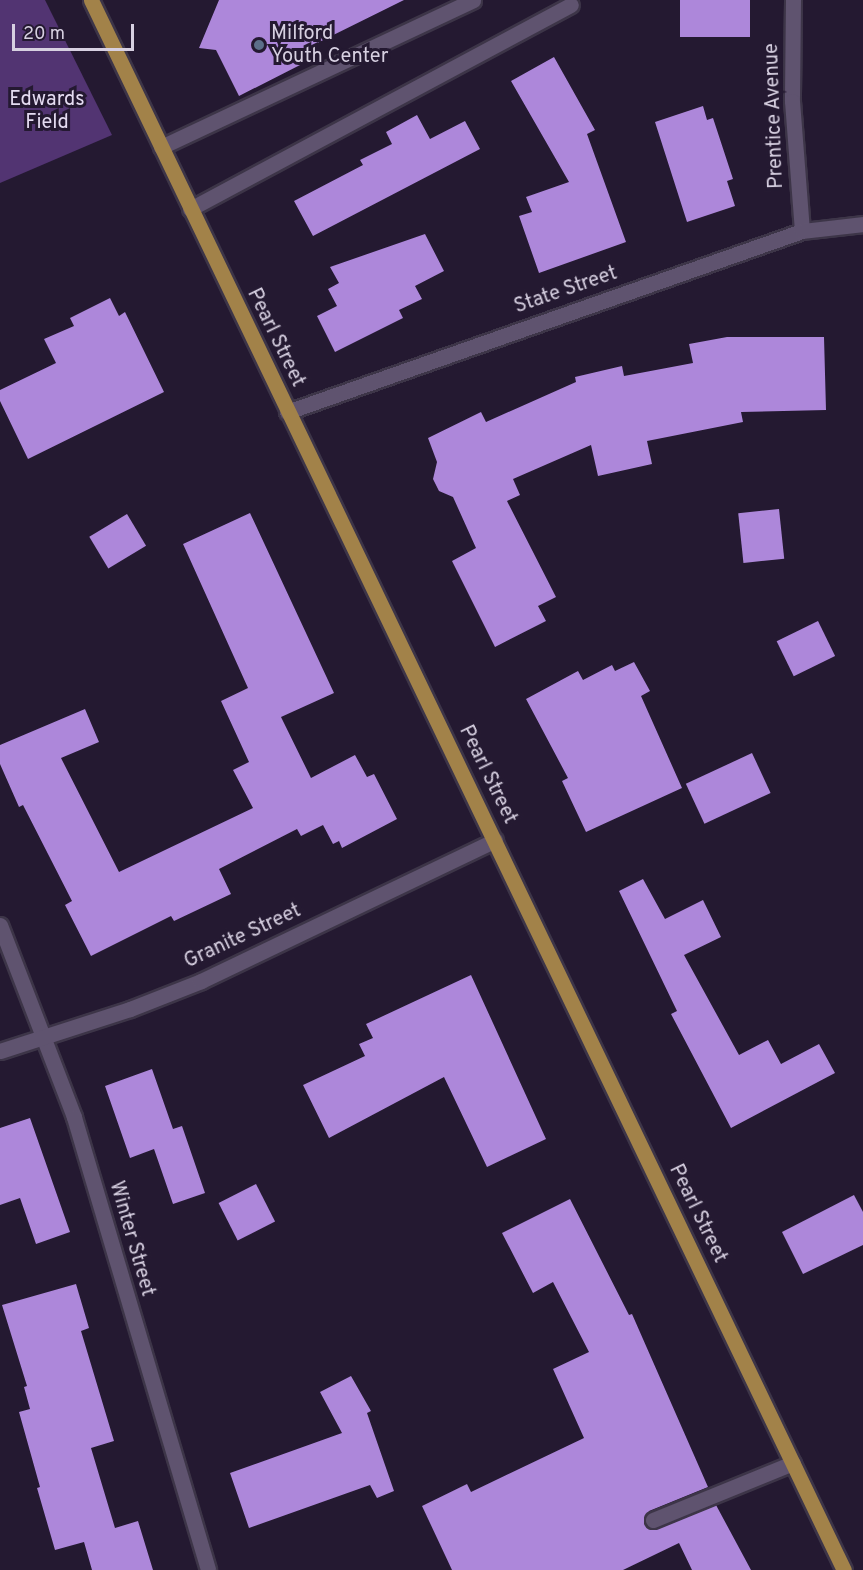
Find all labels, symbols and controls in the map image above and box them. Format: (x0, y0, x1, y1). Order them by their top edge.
scale bar (15, 12, 136, 50)
place label: Milford Youth Center (271, 22, 389, 69)
text: 20 m (23, 23, 65, 46)
marker: Milford Youth Center (252, 38, 266, 52)
street label: Prentice Avenue (760, 42, 790, 190)
park label: Edwards Field (9, 88, 85, 135)
street label: State Street (511, 262, 621, 320)
street label: Pearl Street (241, 285, 309, 391)
street label: Pearl Street (453, 722, 521, 828)
street label: Granite Street (181, 899, 305, 975)
street label: Pearl Street (663, 1161, 731, 1267)
street label: Winter Street (103, 1179, 159, 1299)

